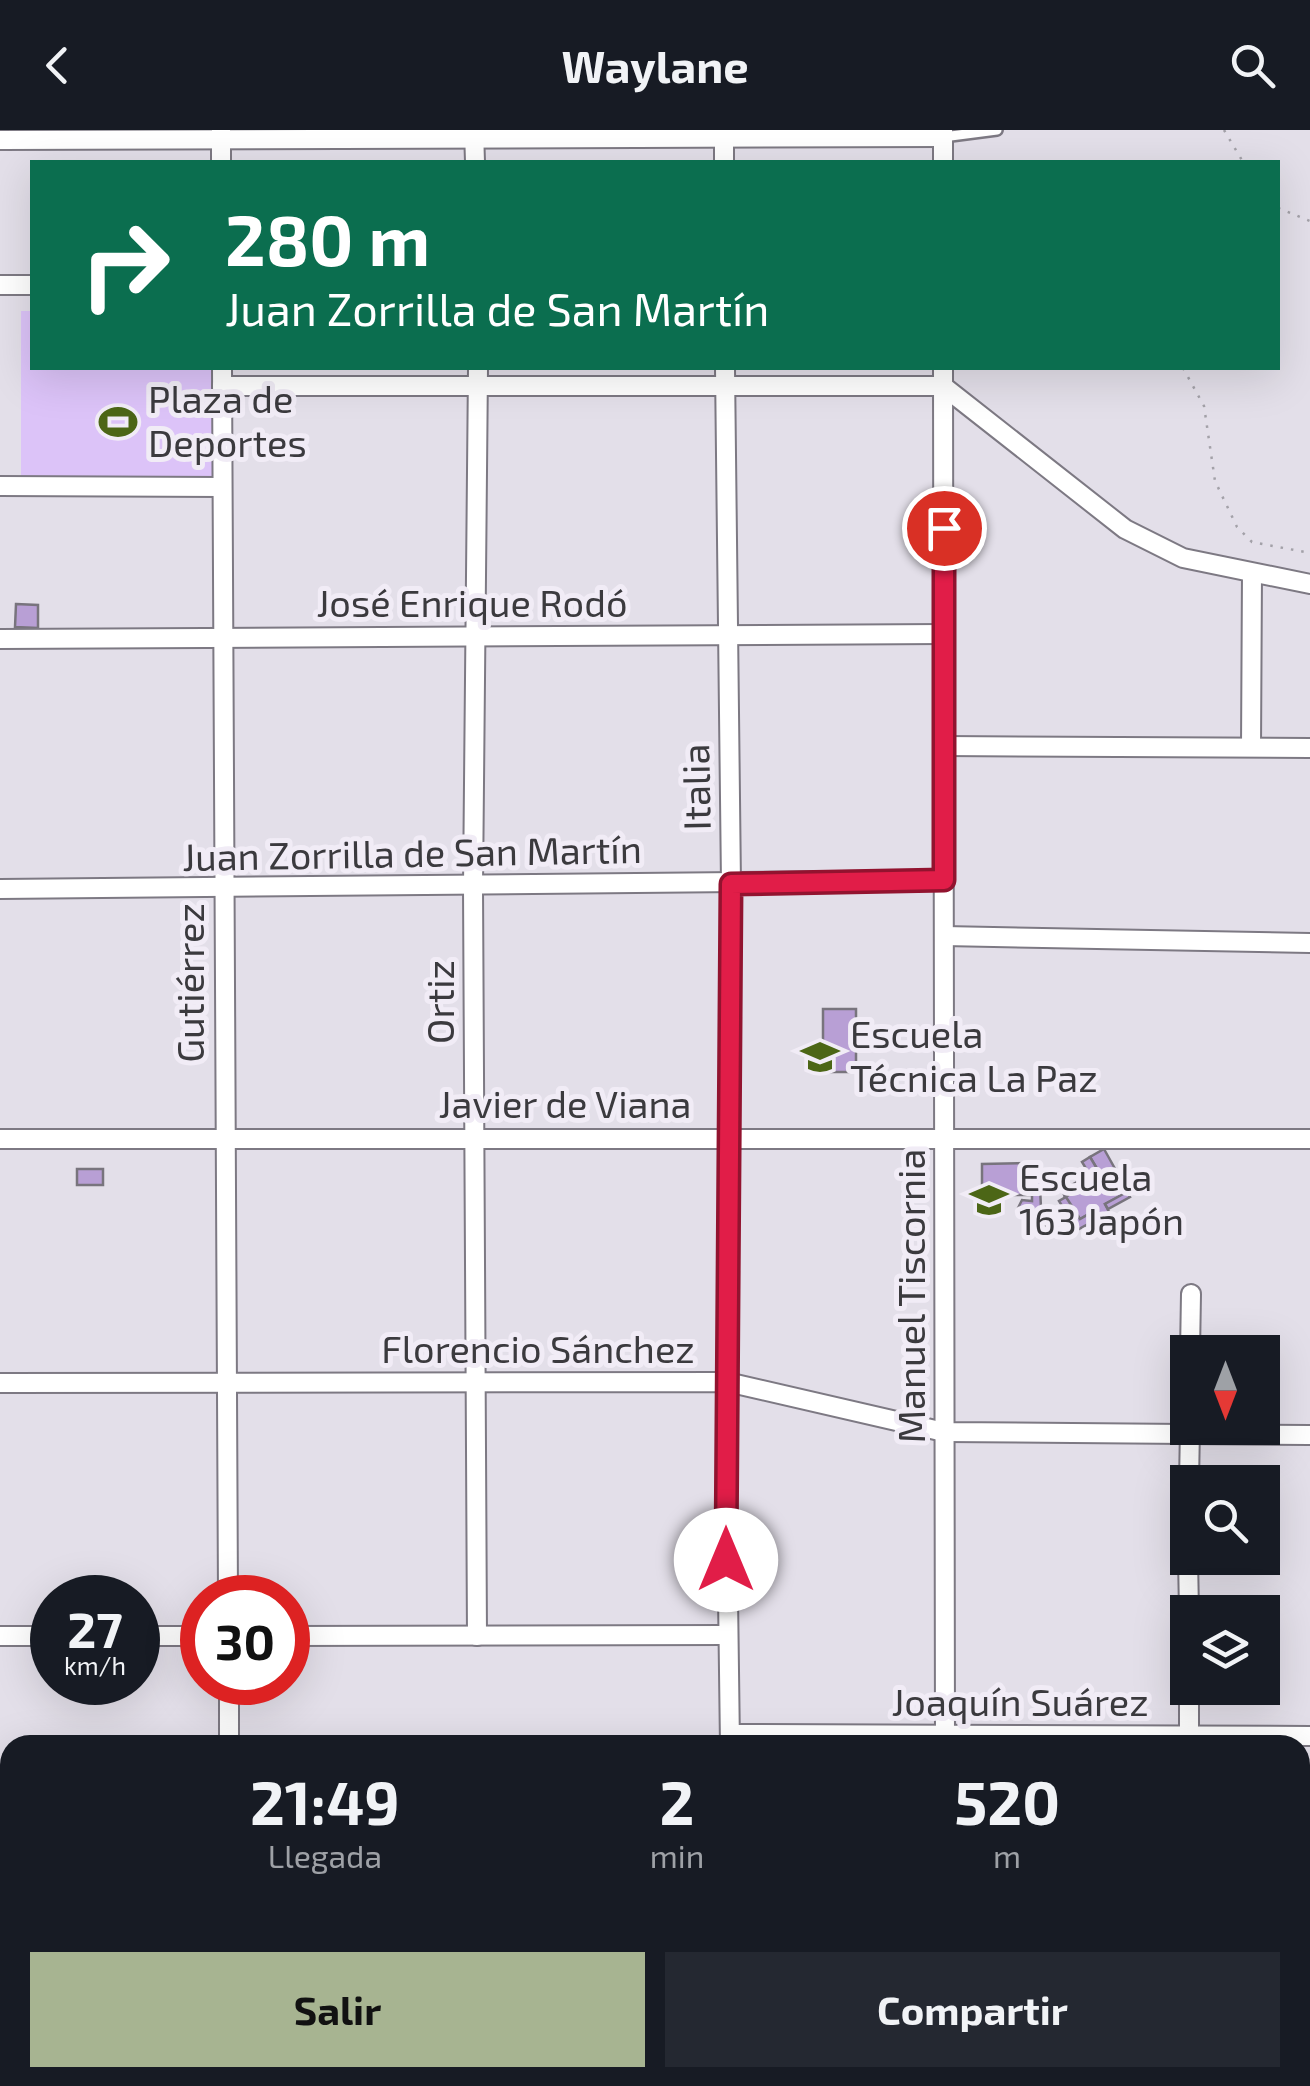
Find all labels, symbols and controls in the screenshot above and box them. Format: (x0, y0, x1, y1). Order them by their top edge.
icon: back (30, 38, 85, 93)
text: Waylane (561, 38, 749, 92)
icon: search (1225, 38, 1280, 93)
text: 280 m (225, 196, 430, 280)
icon: right (60, 200, 190, 330)
text: Juan Zorrilla de San Martín (225, 281, 769, 335)
place label: Plaza de Deportes (148, 375, 307, 465)
sports icon: Plaza de Deportes (97, 401, 139, 443)
pin (902, 486, 987, 571)
icon: arrive (917, 501, 972, 556)
street label: José Enrique Rodó (316, 579, 628, 625)
street label: Italia (671, 743, 719, 831)
street label: Juan Zorrilla de San Martín (182, 825, 642, 879)
street label: Gutiérrez (166, 903, 212, 1063)
street label: Ortiz (416, 960, 462, 1044)
place label: Escuela Técnica La Paz (850, 1010, 1098, 1100)
school or university icon: Escuela Técnica La Paz (799, 1036, 841, 1078)
street label: Javier de Viana (439, 1080, 691, 1126)
street label: Manuel Tiscornia (887, 1149, 933, 1443)
place label: Escuela 163 Japón (1019, 1153, 1184, 1243)
school or university icon: Escuela 163 Japón (968, 1179, 1010, 1221)
street label: Florencio Sánchez (381, 1325, 695, 1371)
north arrow (1170, 1335, 1280, 1445)
map controls (1170, 1335, 1280, 1705)
button: search (1170, 1465, 1280, 1575)
position arrow (674, 1508, 778, 1612)
speed limit sign: 30 (180, 1575, 310, 1705)
button: layers (1170, 1595, 1280, 1705)
text: 27 (67, 1598, 123, 1658)
text: km/h (64, 1650, 126, 1680)
street label: Joaquín Suárez (891, 1678, 1149, 1724)
text: 21:49 (250, 1765, 400, 1837)
text: 2 (660, 1765, 694, 1837)
text: 520 (954, 1765, 1060, 1837)
text: Llegada (268, 1836, 382, 1874)
text: min (650, 1836, 704, 1874)
text: m (993, 1836, 1021, 1874)
button: Salir (30, 1952, 645, 2067)
button: Compartir (665, 1952, 1280, 2067)

